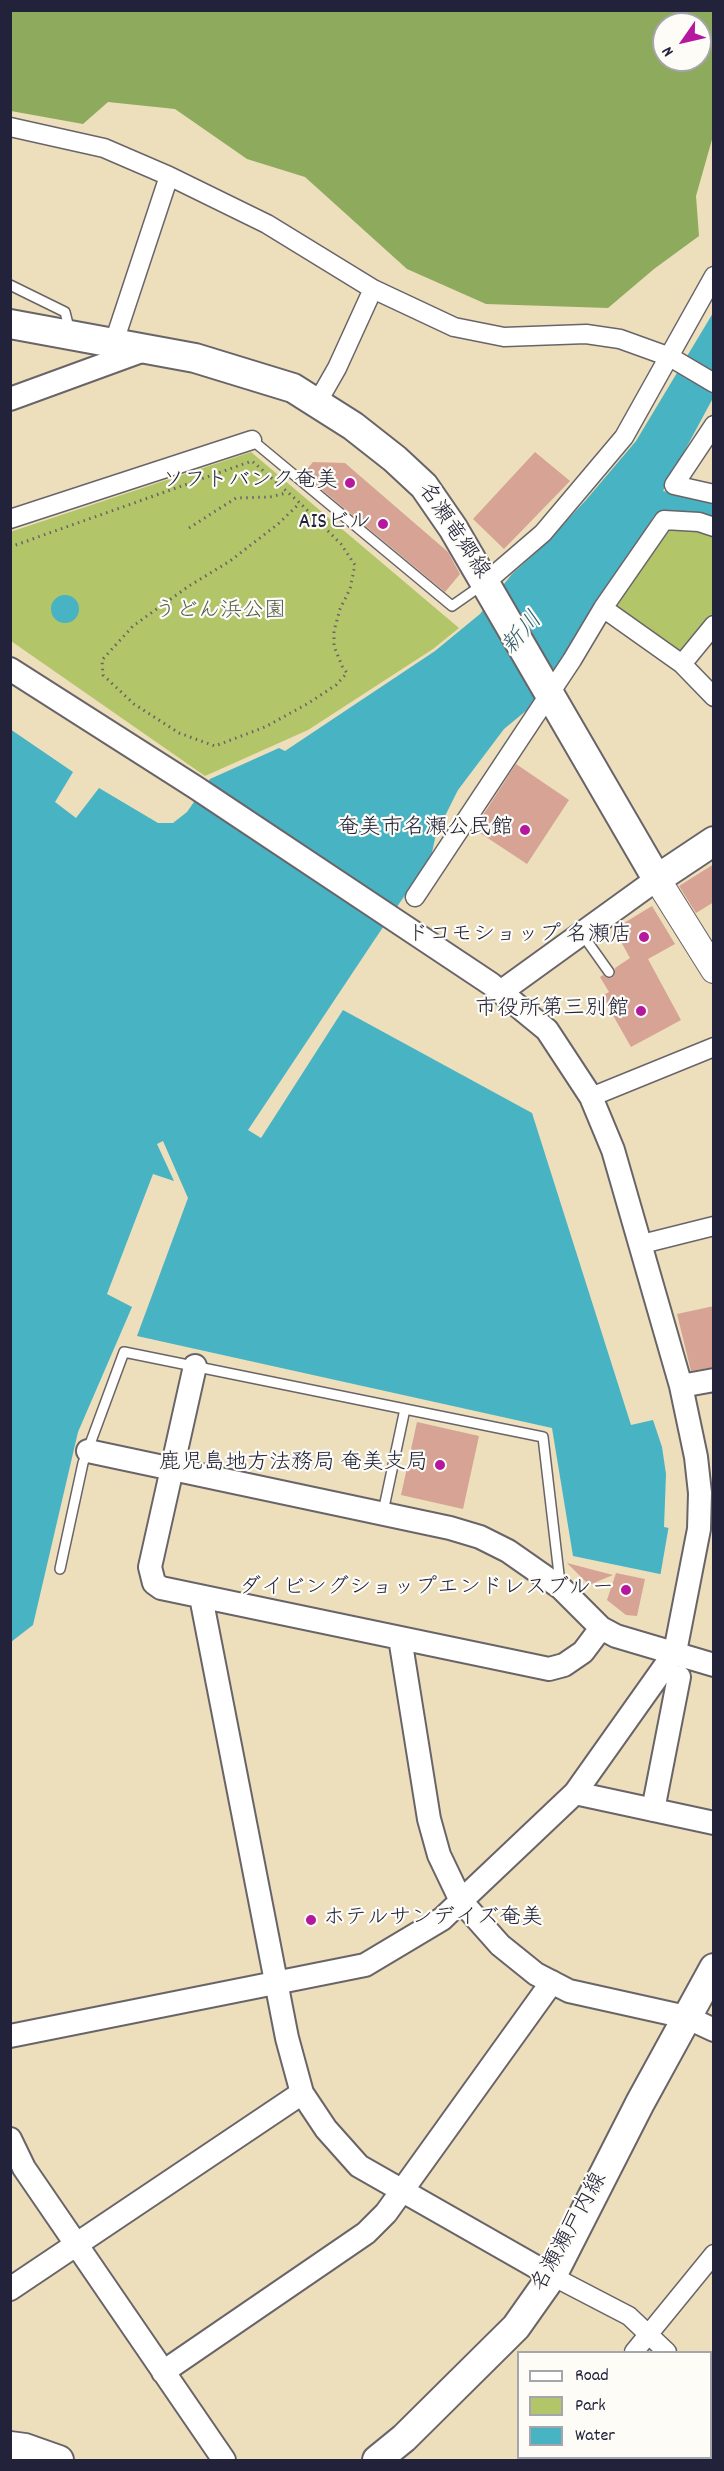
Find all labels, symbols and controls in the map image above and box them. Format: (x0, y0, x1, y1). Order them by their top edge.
north arrow (652, 12, 712, 72)
text: N (657, 42, 680, 61)
place label: ソフトバンク奄美 (162, 470, 338, 496)
marker: ソフトバンク奄美 (343, 476, 357, 490)
street label: 名瀬竜郷線 (410, 479, 494, 585)
place label: AISビル (298, 511, 371, 537)
marker: AISビル (376, 517, 390, 531)
park label: うどん浜公園 (154, 600, 286, 626)
water label: 新川 (497, 607, 551, 663)
place label: 奄美市名瀬公民館 (337, 817, 513, 843)
marker: 奄美市名瀬公民館 (518, 823, 532, 837)
place label: ドコモショップ 名瀬店 (407, 924, 632, 950)
marker: ドコモショップ 名瀬店 (637, 930, 651, 944)
place label: 市役所第三別館 (475, 998, 629, 1024)
marker: 市役所第三別館 (634, 1004, 648, 1018)
place label: 鹿児島地方法務局 奄美支局 (159, 1452, 428, 1478)
marker: 鹿児島地方法務局 奄美支局 (433, 1458, 447, 1472)
place label: ダイビングショップエンドレスブルー (239, 1577, 614, 1603)
marker: ダイビングショップエンドレスブルー (619, 1583, 633, 1597)
place label: ホテルサンデイズ奄美 (323, 1907, 543, 1933)
marker: ホテルサンデイズ奄美 (304, 1913, 318, 1927)
street label: 名瀬瀬戸内線 (527, 2169, 615, 2297)
legend (517, 2351, 712, 2459)
text: Road (575, 2364, 609, 2389)
text: Park (575, 2394, 606, 2419)
text: Water (575, 2424, 615, 2449)

